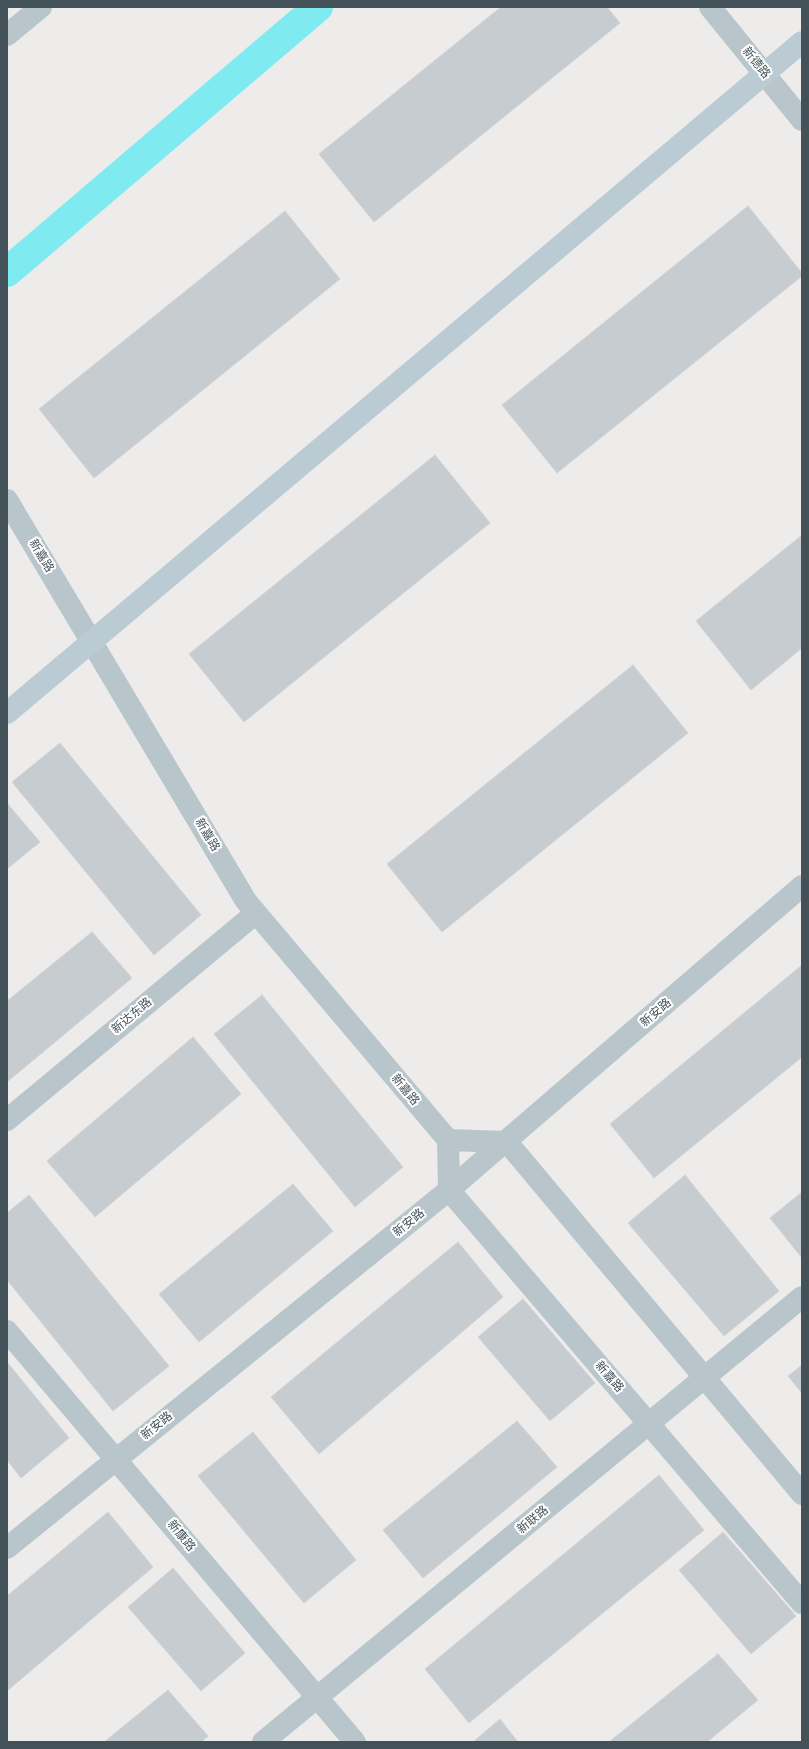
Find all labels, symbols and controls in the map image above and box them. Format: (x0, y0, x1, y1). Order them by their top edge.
street label: 新德路 (739, 44, 773, 82)
street label: 新嘉路 (26, 537, 56, 575)
street label: 新嘉路 (192, 816, 222, 854)
street label: 新达东路 (109, 995, 155, 1037)
street label: 新安路 (638, 996, 674, 1030)
street label: 新嘉路 (388, 1072, 422, 1108)
street label: 新安路 (390, 1206, 428, 1240)
street label: 新嘉路 (592, 1359, 626, 1395)
street label: 新安路 (138, 1409, 176, 1443)
street label: 新联路 (515, 1503, 551, 1537)
street label: 新康路 (164, 1518, 198, 1554)

